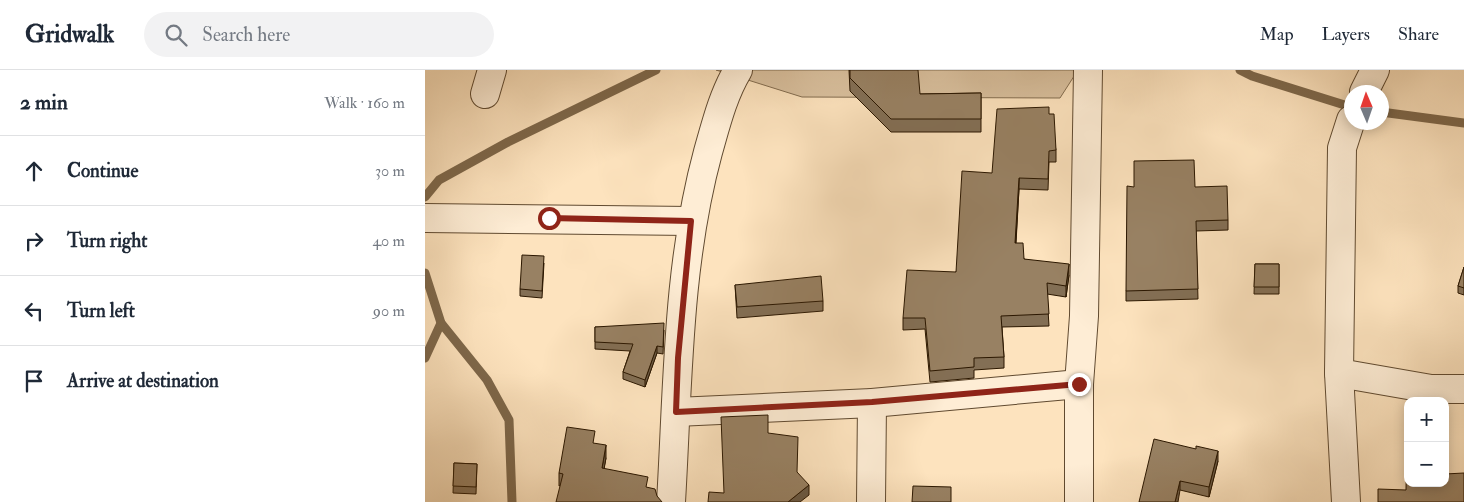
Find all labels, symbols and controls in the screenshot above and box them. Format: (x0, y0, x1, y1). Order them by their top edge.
search box (144, 12, 494, 57)
text: Gridwalk (25, 19, 114, 50)
icon: search (162, 21, 190, 49)
text: Search here (202, 23, 290, 47)
text: Map (1260, 23, 1294, 46)
text: Layers (1322, 23, 1370, 46)
text: Share (1398, 23, 1439, 46)
north arrow (1344, 85, 1389, 130)
text: 2 min (20, 89, 68, 116)
text: Walk · 160 m (324, 93, 405, 113)
icon: ahead (20, 157, 48, 185)
text: Continue (67, 159, 138, 183)
text: 30 m (375, 161, 405, 181)
route start (538, 207, 561, 230)
icon: right (20, 227, 48, 255)
text: Turn right (67, 229, 147, 253)
text: 40 m (372, 231, 405, 251)
icon: left (20, 297, 48, 325)
text: Turn left (67, 299, 135, 323)
text: 90 m (373, 301, 405, 321)
icon: arrive (20, 367, 48, 395)
text: Arrive at destination (67, 369, 219, 393)
route end (1068, 373, 1091, 396)
map controls (1404, 397, 1449, 487)
button: + (1404, 397, 1449, 442)
button: − (1404, 442, 1449, 487)

